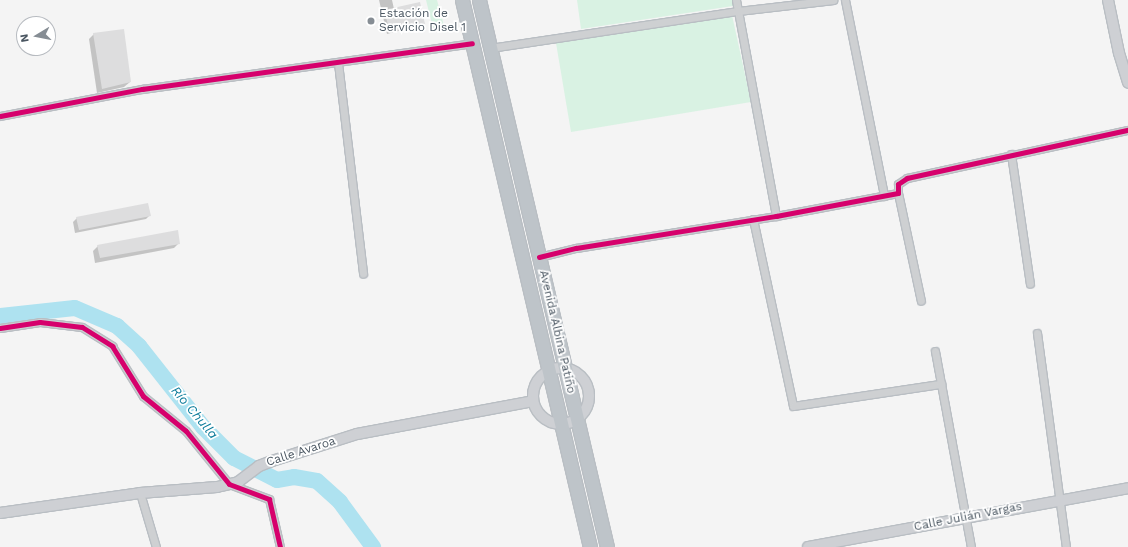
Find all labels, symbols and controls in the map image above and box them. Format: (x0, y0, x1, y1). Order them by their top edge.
place label: Estación de Servicio Disel 1 (379, 7, 467, 35)
north arrow (16, 16, 56, 56)
marker: Estación de Servicio Disel 1 (366, 16, 376, 26)
text: N (18, 33, 32, 43)
street label: Avenida Albina Patiño (536, 268, 578, 396)
water label: Río Chulla (168, 384, 220, 442)
street label: Calle Avaroa (264, 434, 338, 470)
street label: Calle Julián Vargas (912, 499, 1024, 535)

